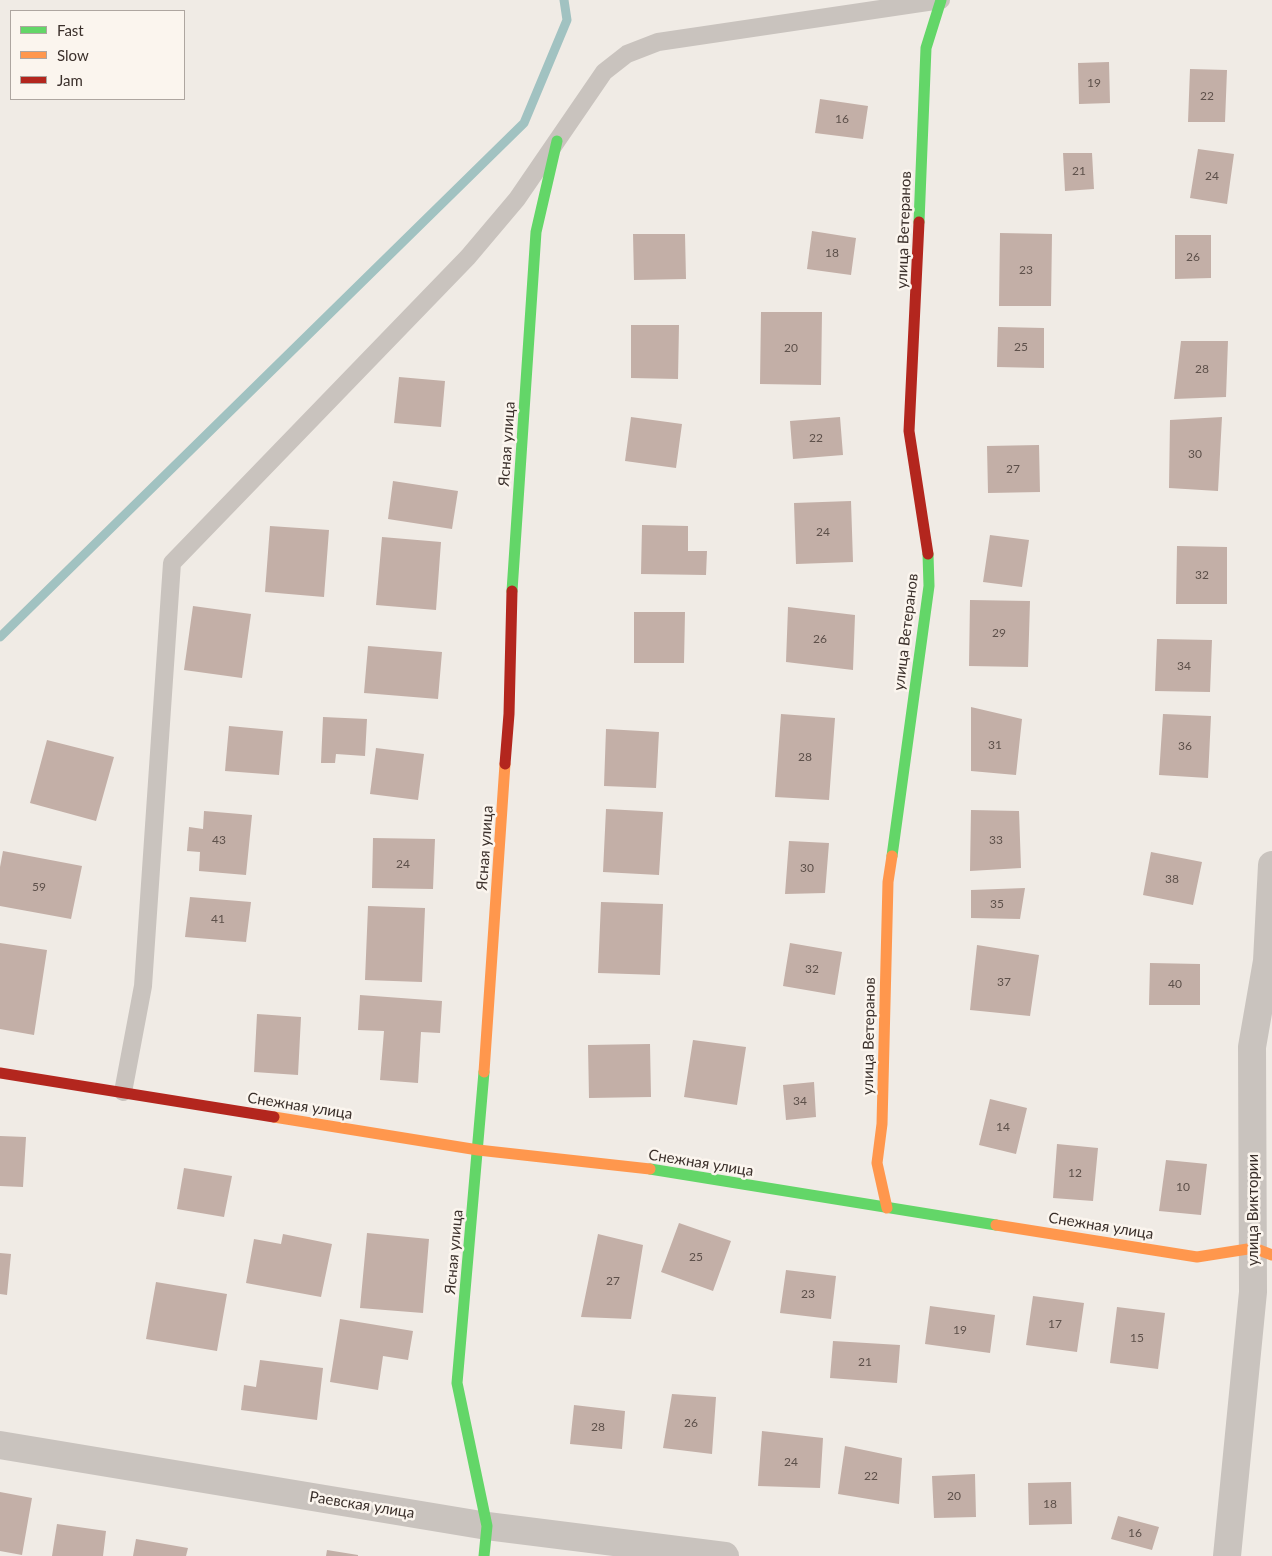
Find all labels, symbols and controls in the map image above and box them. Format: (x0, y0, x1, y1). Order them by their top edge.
legend (10, 10, 185, 100)
text: Fast (57, 21, 84, 39)
text: Slow (57, 46, 89, 64)
text: Jam (57, 71, 83, 89)
house number: 19 (1087, 76, 1101, 90)
house number: 22 (1200, 89, 1214, 103)
house number: 16 (835, 112, 849, 126)
house number: 21 (1072, 164, 1086, 178)
house number: 24 (1205, 169, 1219, 183)
street label: улица Ветеранов (893, 171, 915, 289)
house number: 18 (825, 246, 839, 260)
house number: 26 (1186, 250, 1200, 264)
house number: 23 (1019, 263, 1033, 277)
house number: 25 (1014, 340, 1028, 354)
house number: 20 (784, 341, 798, 355)
house number: 28 (1195, 362, 1209, 376)
street label: Ясная улица (495, 401, 519, 487)
house number: 22 (809, 431, 823, 445)
house number: 30 (1188, 447, 1202, 461)
house number: 27 (1006, 462, 1020, 476)
house number: 24 (816, 525, 830, 539)
house number: 32 (1195, 568, 1209, 582)
street label: улица Ветеранов (890, 573, 922, 691)
house number: 29 (992, 626, 1006, 640)
house number: 26 (813, 632, 827, 646)
house number: 34 (1177, 659, 1191, 673)
house number: 31 (988, 738, 1002, 752)
house number: 36 (1178, 739, 1192, 753)
house number: 28 (798, 750, 812, 764)
street label: Ясная улица (473, 805, 497, 891)
house number: 43 (212, 833, 226, 847)
house number: 33 (989, 833, 1003, 847)
house number: 24 (396, 857, 410, 871)
house number: 30 (800, 861, 814, 875)
house number: 38 (1165, 872, 1179, 886)
house number: 59 (32, 880, 46, 894)
house number: 35 (990, 897, 1004, 911)
house number: 41 (211, 912, 225, 926)
house number: 32 (805, 962, 819, 976)
house number: 37 (997, 975, 1011, 989)
street label: улица Ветеранов (859, 977, 879, 1095)
house number: 40 (1168, 977, 1182, 991)
street label: Снежная улица (246, 1089, 354, 1123)
house number: 34 (793, 1094, 807, 1108)
house number: 14 (996, 1120, 1010, 1134)
street label: Снежная улица (647, 1146, 755, 1180)
street label: улица Виктории (1244, 1154, 1262, 1266)
house number: 12 (1068, 1166, 1082, 1180)
house number: 10 (1176, 1180, 1190, 1194)
street label: Ясная улица (441, 1209, 467, 1295)
street label: Снежная улица (1047, 1209, 1155, 1243)
house number: 25 (689, 1250, 703, 1264)
house number: 27 (606, 1274, 620, 1288)
house number: 23 (801, 1287, 815, 1301)
house number: 17 (1048, 1317, 1062, 1331)
house number: 19 (953, 1323, 967, 1337)
house number: 15 (1130, 1331, 1144, 1345)
house number: 21 (858, 1355, 872, 1369)
house number: 26 (684, 1416, 698, 1430)
house number: 28 (591, 1420, 605, 1434)
house number: 24 (784, 1455, 798, 1469)
house number: 22 (864, 1469, 878, 1483)
street label: Раевская улица (308, 1488, 416, 1522)
house number: 20 (947, 1489, 961, 1503)
house number: 18 (1043, 1497, 1057, 1511)
house number: 16 (1128, 1526, 1142, 1540)

